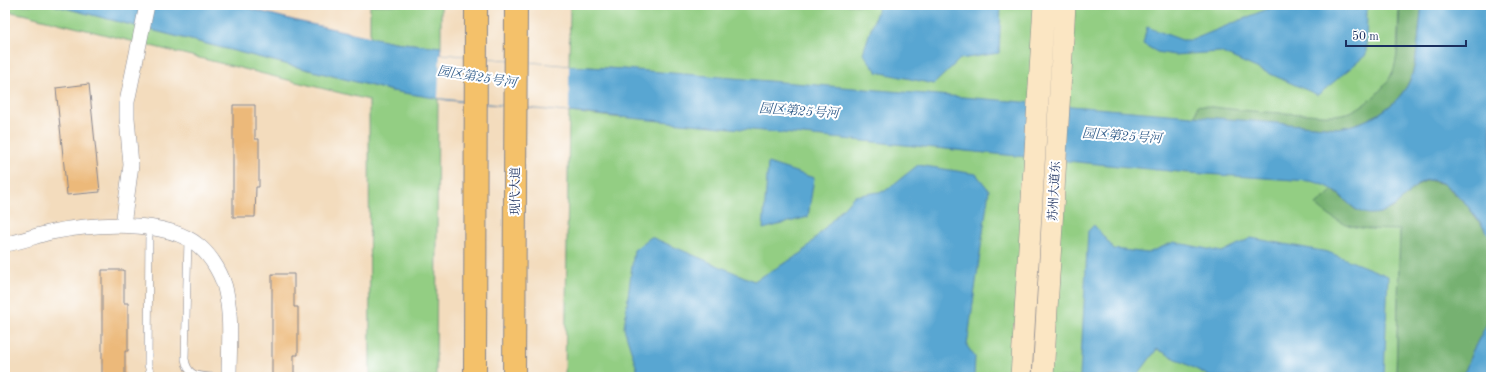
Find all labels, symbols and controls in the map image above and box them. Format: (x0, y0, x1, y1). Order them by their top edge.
scale bar (1346, 22, 1466, 48)
text: 50 m (1352, 30, 1379, 43)
water label: 园区第25号河 (436, 64, 519, 90)
water label: 园区第25号河 (758, 101, 841, 121)
water label: 园区第25号河 (1081, 126, 1164, 146)
street label: 苏州大道东 (1045, 161, 1063, 221)
street label: 现代大道 (508, 167, 522, 215)

